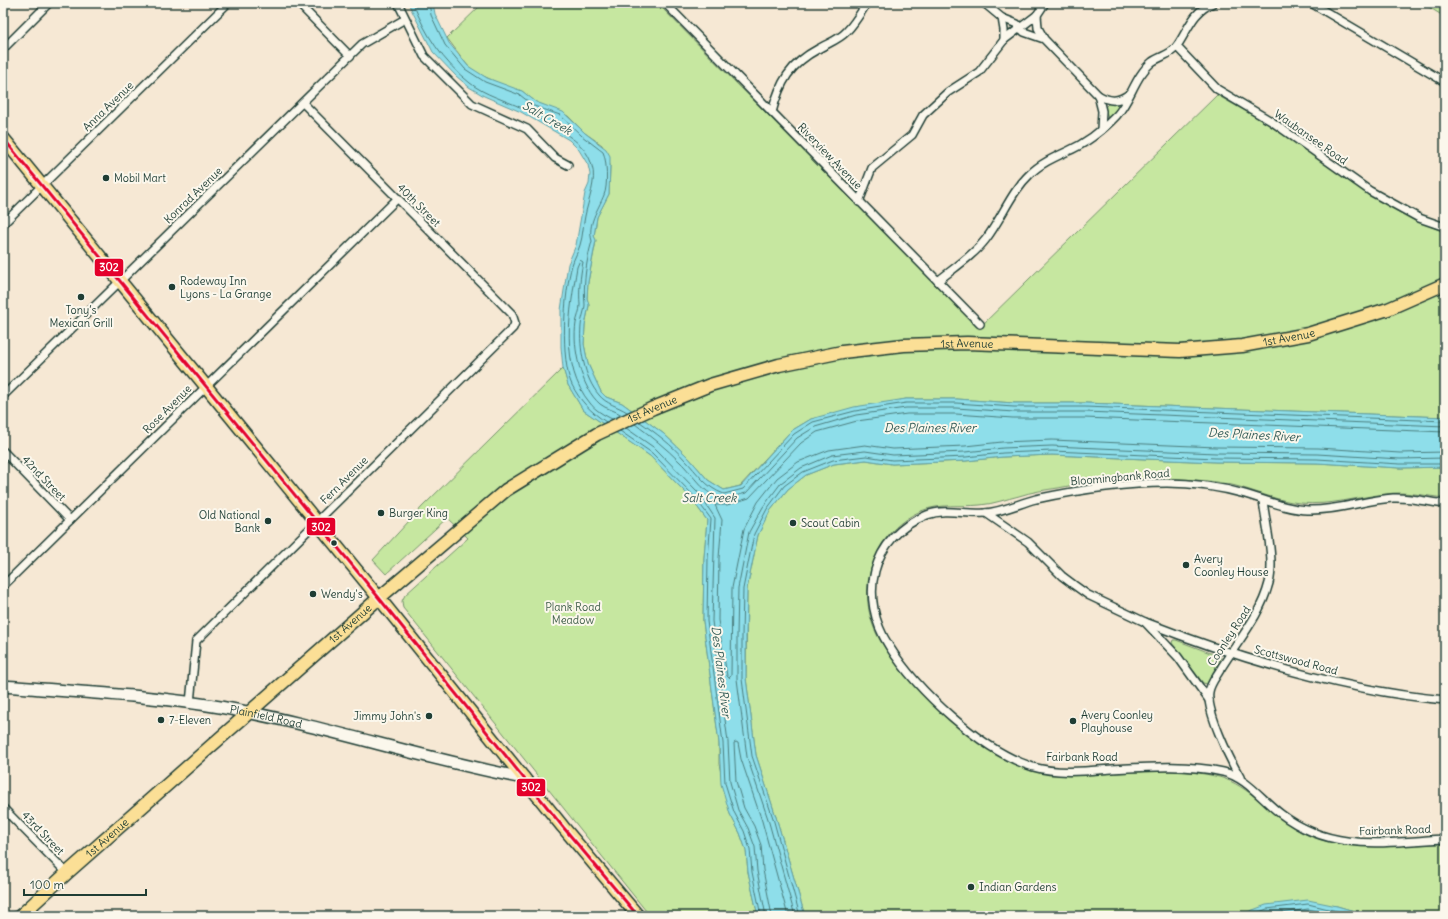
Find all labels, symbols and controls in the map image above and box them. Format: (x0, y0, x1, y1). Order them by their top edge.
street label: Anna Avenue (80, 78, 136, 134)
water label: Salt Creek (520, 97, 575, 138)
street label: Waubansee Road (1272, 107, 1351, 168)
street label: Riverview Avenue (795, 120, 865, 192)
street label: Konrad Avenue (161, 164, 225, 226)
place label: Mobil Mart (114, 171, 166, 185)
marker: Mobil Mart (101, 173, 111, 183)
street label: 40th Street (394, 180, 444, 230)
line badge: 302 (94, 258, 124, 277)
text: 302 (99, 260, 119, 274)
place label: Rodeway Inn Lyons - La Grange (180, 274, 272, 301)
marker: Rodeway Inn Lyons - La Grange (167, 282, 177, 292)
marker: Tony’s Mexican Grill (76, 292, 86, 302)
place label: Tony’s Mexican Grill (49, 303, 113, 330)
street label: 1st Avenue (1262, 325, 1317, 349)
street label: 1st Avenue (941, 336, 994, 351)
street label: Rose Avenue (140, 382, 194, 436)
street label: 1st Avenue (625, 392, 679, 426)
water label: Des Plaines River (884, 420, 978, 435)
water label: Des Plaines River (1208, 425, 1302, 445)
street label: 42nd Street (19, 453, 69, 504)
street label: Fern Avenue (317, 453, 371, 507)
street label: Bloomingbank Road (1070, 466, 1171, 488)
water label: Salt Creek (682, 490, 737, 505)
place label: Burger King (389, 506, 448, 520)
place label: Old National Bank (199, 508, 260, 535)
marker: Burger King (376, 508, 386, 518)
marker: Old National Bank (263, 516, 273, 526)
place label: Scout Cabin (801, 516, 860, 530)
line badge: 302 (306, 517, 336, 536)
marker: Scout Cabin (788, 518, 798, 528)
text: 302 (311, 520, 331, 534)
unlabelled marker (329, 538, 339, 548)
place label: Avery Coonley House (1194, 552, 1269, 579)
marker: Avery Coonley House (1181, 560, 1191, 570)
place label: Wendy's (321, 587, 363, 601)
marker: Wendy's (308, 589, 318, 599)
park label: Plank Road Meadow (545, 600, 601, 627)
street label: 1st Avenue (326, 601, 374, 646)
street label: Coonley Road (1204, 603, 1254, 669)
water label: Des Plaines River (708, 625, 735, 721)
street label: Scottswood Road (1253, 642, 1340, 678)
street label: Plainfield Road (229, 702, 304, 731)
place label: Avery Coonley Playhouse (1081, 708, 1153, 735)
place label: Jimmy John's (353, 709, 421, 723)
marker: Jimmy John's (424, 711, 434, 721)
place label: 7-Eleven (169, 713, 211, 727)
marker: 7-Eleven (156, 715, 166, 725)
marker: Avery Coonley Playhouse (1068, 716, 1078, 726)
street label: Fairbank Road (1046, 750, 1118, 764)
line badge: 302 (516, 778, 546, 797)
text: 302 (521, 780, 541, 794)
street label: 43rd Street (19, 808, 67, 858)
street label: 1st Avenue (83, 815, 131, 860)
street label: Fairbank Road (1359, 822, 1432, 838)
scale bar (24, 871, 146, 897)
text: 100 m (30, 877, 64, 892)
place label: Indian Gardens (979, 880, 1057, 894)
marker: Indian Gardens (966, 882, 976, 892)

